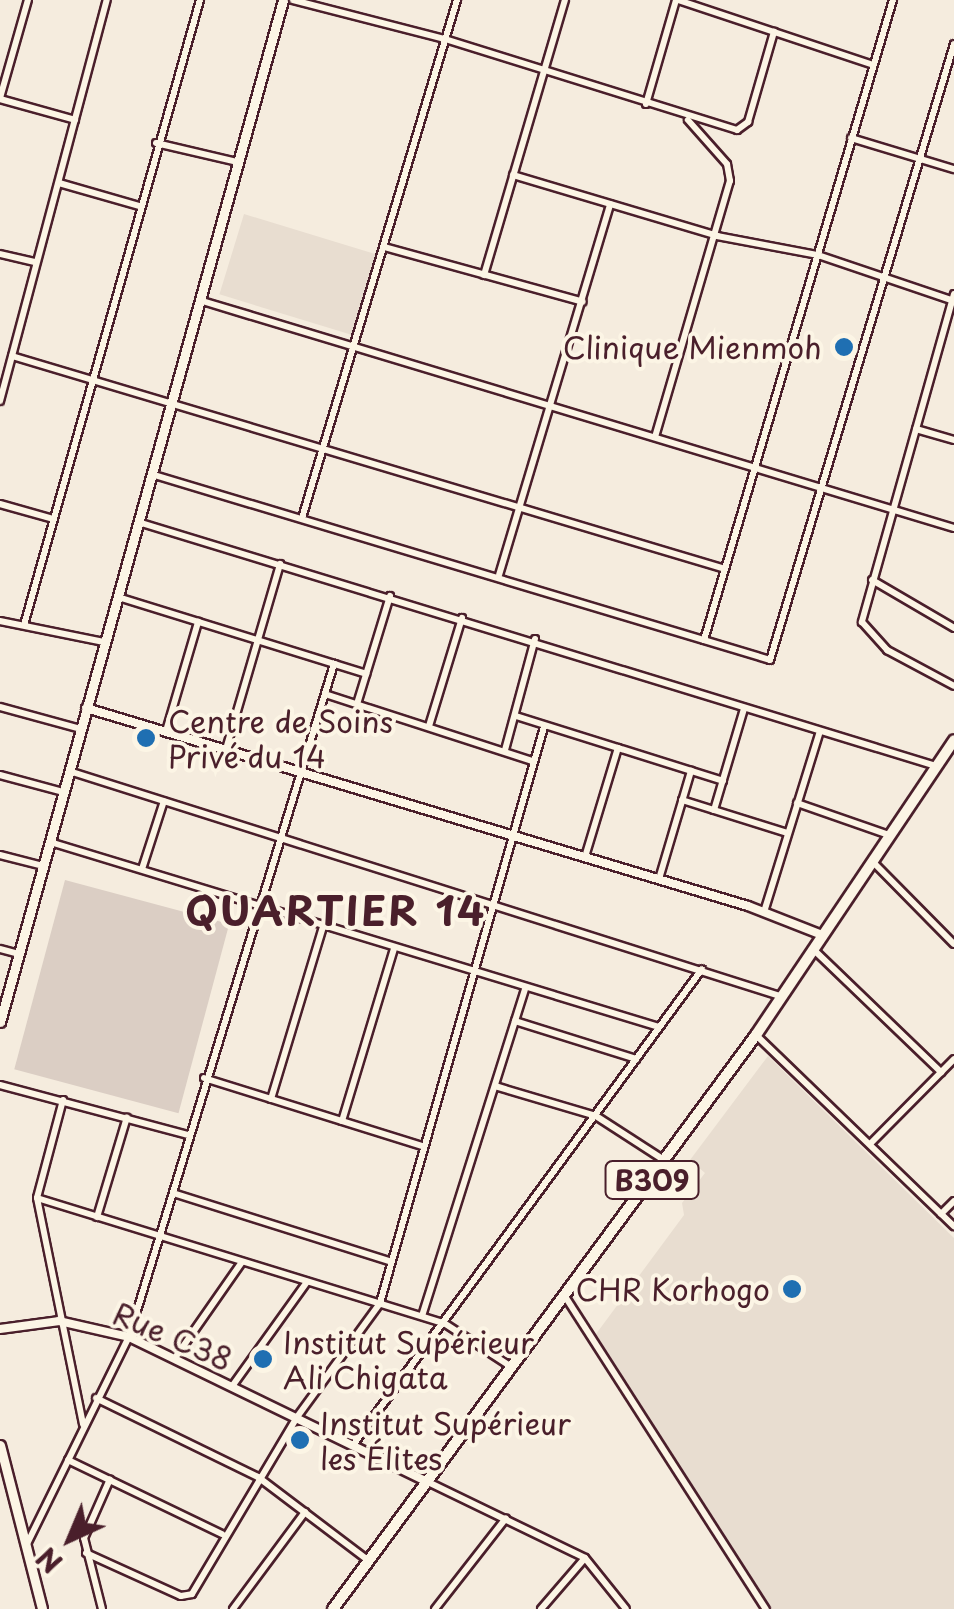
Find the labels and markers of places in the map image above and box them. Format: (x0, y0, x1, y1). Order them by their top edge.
place label: Clinique Mienmoh (563, 329, 822, 365)
marker: Clinique Mienmoh (831, 334, 857, 360)
place label: Centre de Soins Privé du 14 (168, 703, 395, 774)
marker: Centre de Soins Privé du 14 (133, 725, 159, 751)
place label: CHR Korhogo (574, 1271, 770, 1307)
marker: CHR Korhogo (779, 1276, 805, 1302)
place label: Institut Supérieur Ali Chigata (283, 1324, 535, 1394)
marker: Institut Supérieur Ali Chigata (252, 1348, 274, 1370)
place label: Institut Supérieur les Élites (320, 1405, 572, 1476)
marker: Institut Supérieur les Élites (289, 1429, 311, 1451)

